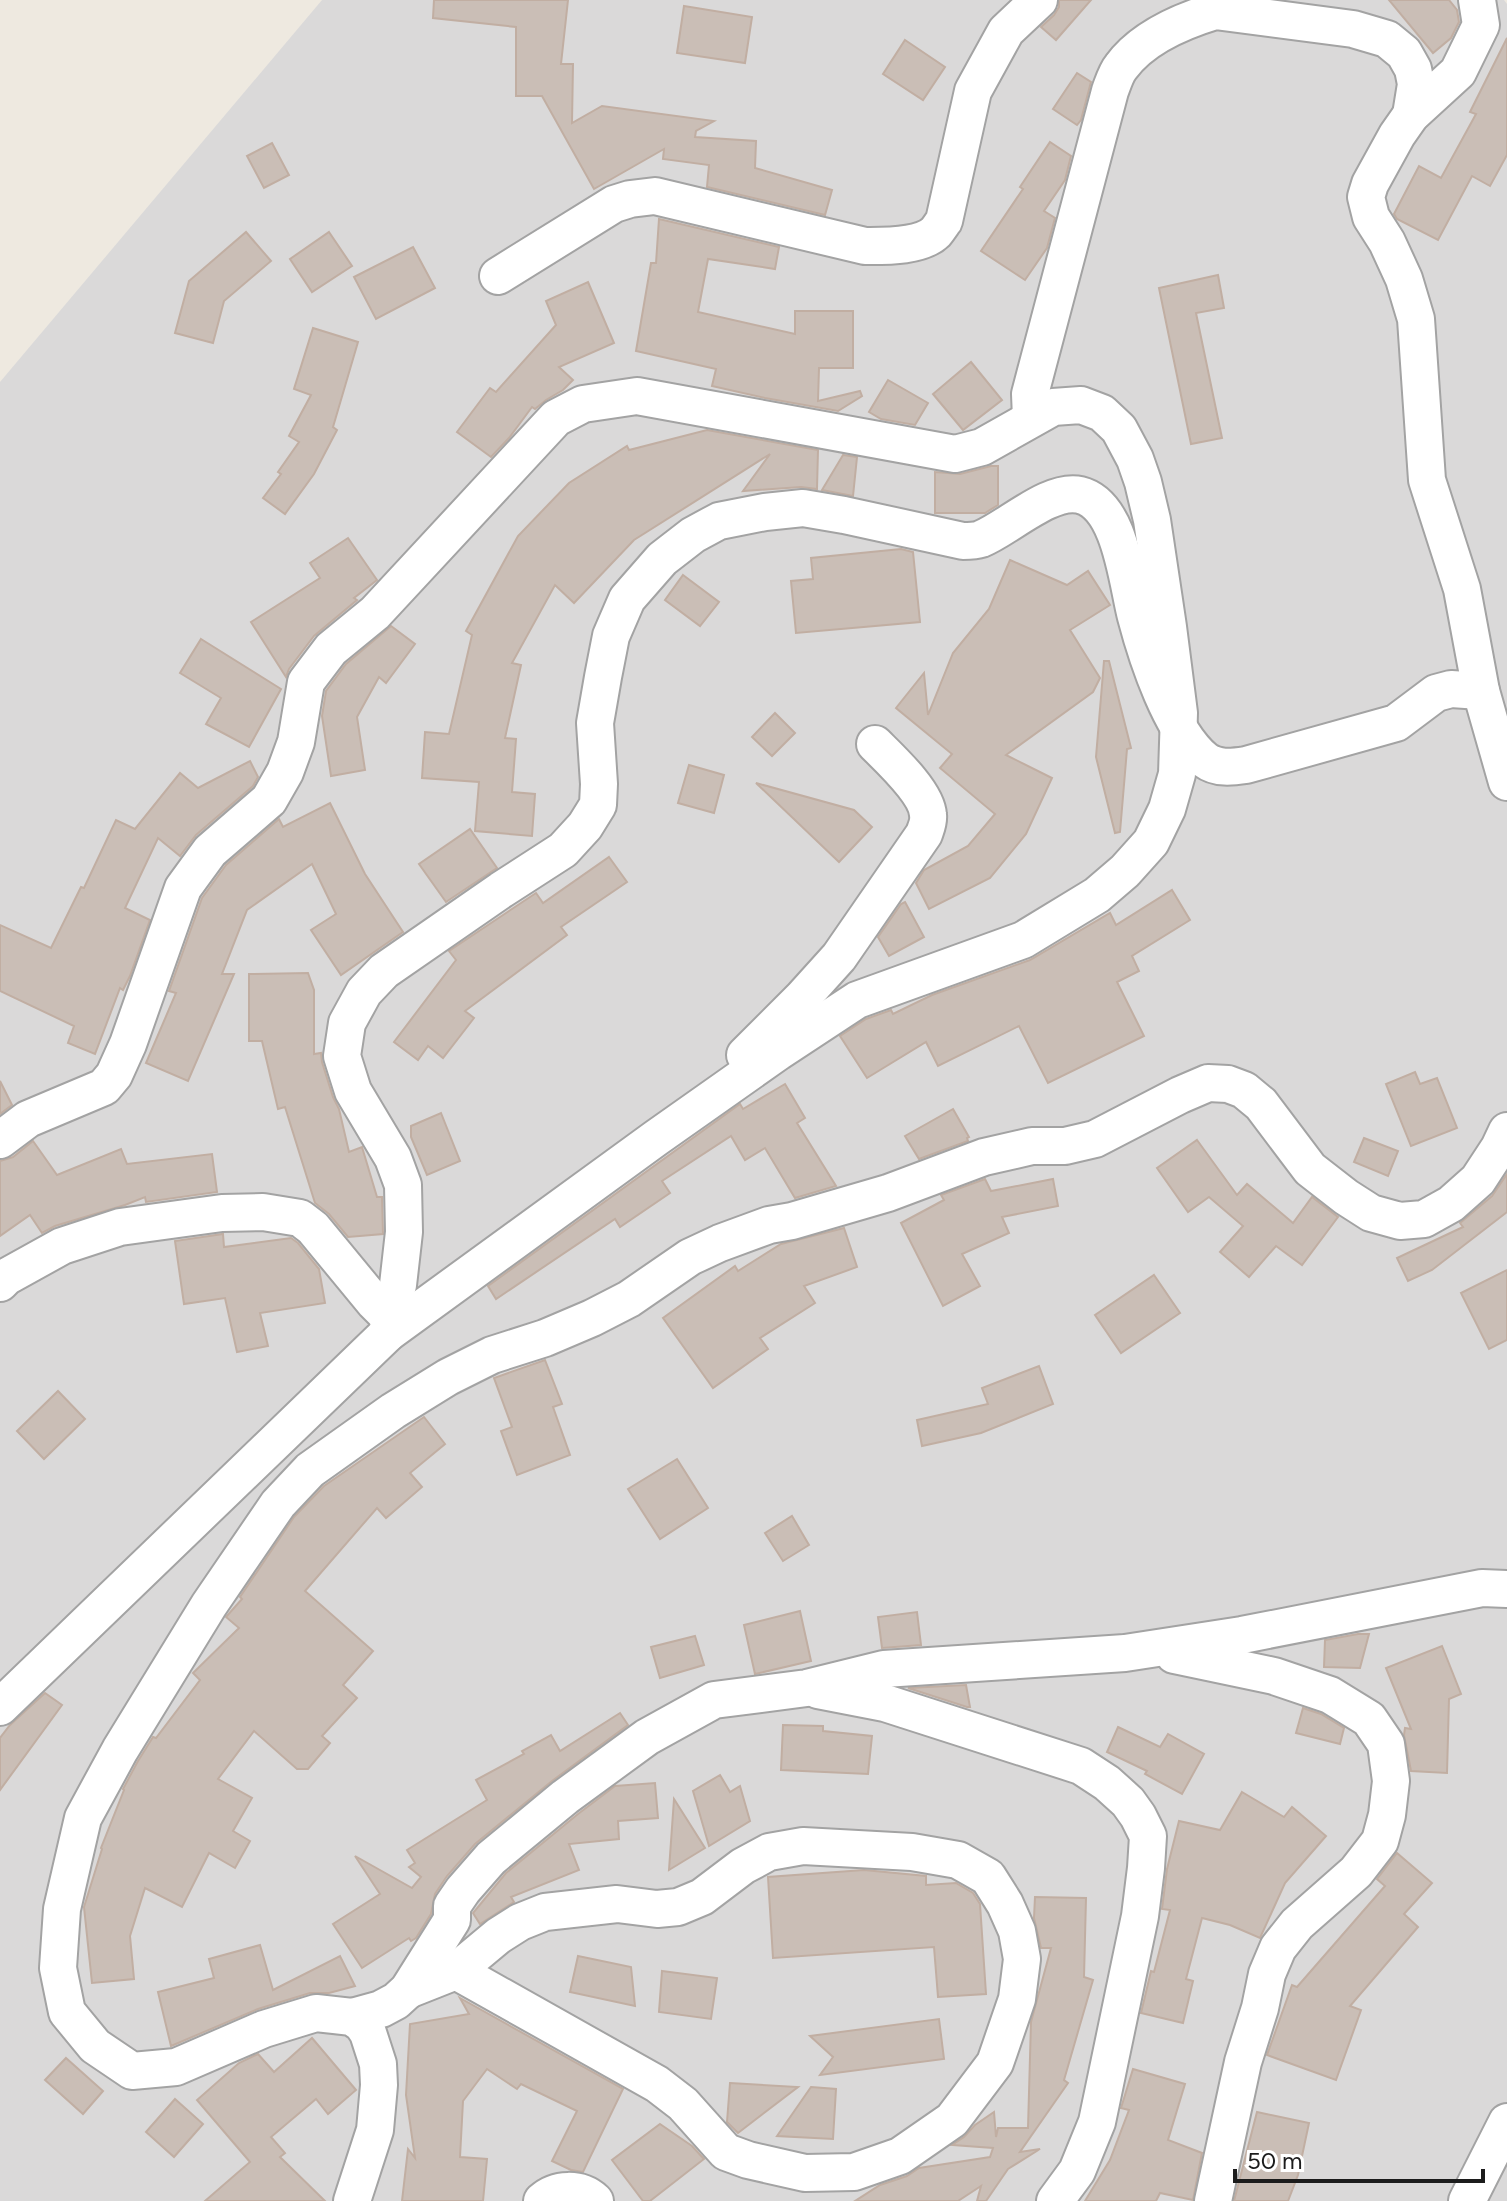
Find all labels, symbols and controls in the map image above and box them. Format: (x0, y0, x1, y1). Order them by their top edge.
scale bar (1235, 2133, 1483, 2183)
text: 50 m (1247, 2146, 1303, 2175)

